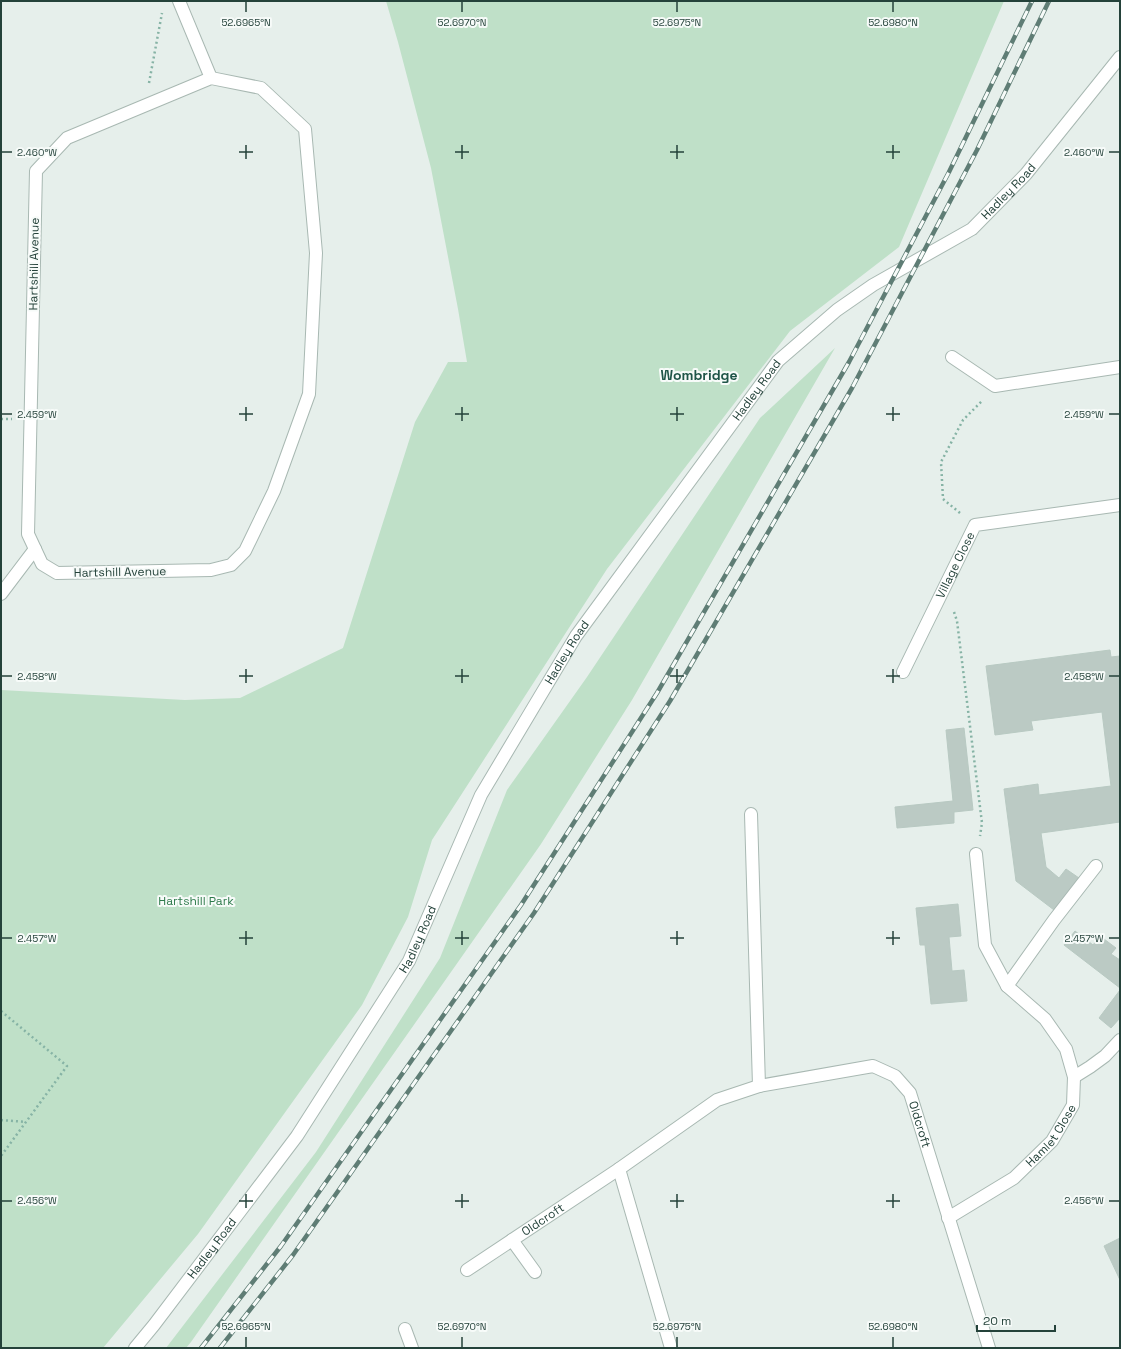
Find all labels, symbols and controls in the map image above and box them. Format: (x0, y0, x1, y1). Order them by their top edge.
text: 52.6965°N (221, 16, 271, 29)
text: 52.6970°N (438, 16, 486, 29)
text: 52.6975°N (653, 16, 701, 29)
text: 52.6980°N (868, 16, 918, 29)
text: 2.460°W (17, 146, 57, 159)
text: 2.460°W (1064, 146, 1104, 159)
street label: Hadley Road (978, 160, 1039, 223)
street label: Hartshill Avenue (25, 218, 43, 310)
street label: Hadley Road (729, 356, 785, 424)
district label: Wombridge (660, 366, 738, 384)
text: 2.459°W (17, 408, 57, 421)
text: 2.459°W (1064, 408, 1104, 421)
street label: Village Close (932, 529, 978, 601)
street label: Hartshill Avenue (74, 563, 166, 581)
street label: Hadley Road (541, 617, 593, 687)
text: 2.458°W (17, 670, 57, 683)
text: 2.458°W (1064, 670, 1104, 683)
park label: Hartshill Park (158, 893, 234, 909)
street label: Hadley Road (395, 903, 440, 976)
text: 2.457°W (18, 932, 57, 945)
text: 2.457°W (1065, 932, 1104, 945)
street label: Oldcroft (905, 1099, 934, 1150)
street label: Hamlet Close (1022, 1101, 1080, 1170)
text: 2.456°W (17, 1194, 57, 1207)
text: 2.456°W (1064, 1194, 1104, 1207)
street label: Oldcroft (518, 1200, 567, 1240)
street label: Hadley Road (184, 1215, 240, 1282)
scale bar (977, 1307, 1055, 1333)
text: 20 m (983, 1313, 1011, 1329)
text: 52.6965°N (221, 1320, 271, 1333)
text: 52.6970°N (438, 1320, 486, 1333)
text: 52.6975°N (653, 1320, 701, 1333)
text: 52.6980°N (868, 1320, 918, 1333)

